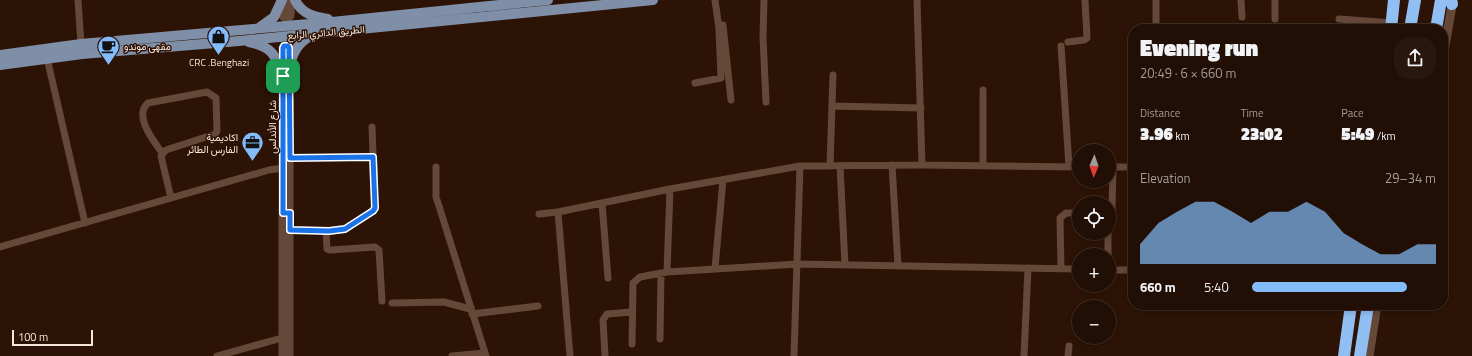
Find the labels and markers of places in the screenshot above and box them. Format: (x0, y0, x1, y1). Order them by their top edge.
shop icon: CRC .Benghazi (206, 23, 232, 56)
cafe icon: مقهى موندو (95, 33, 121, 66)
place label: مقهى موندو (124, 39, 171, 54)
place label: CRC .Benghazi (189, 55, 249, 70)
pin (266, 59, 300, 93)
place label: اكاديمية الفارس الطائر (186, 130, 238, 157)
office icon: اكاديمية الفارس الطائر (240, 130, 266, 163)

